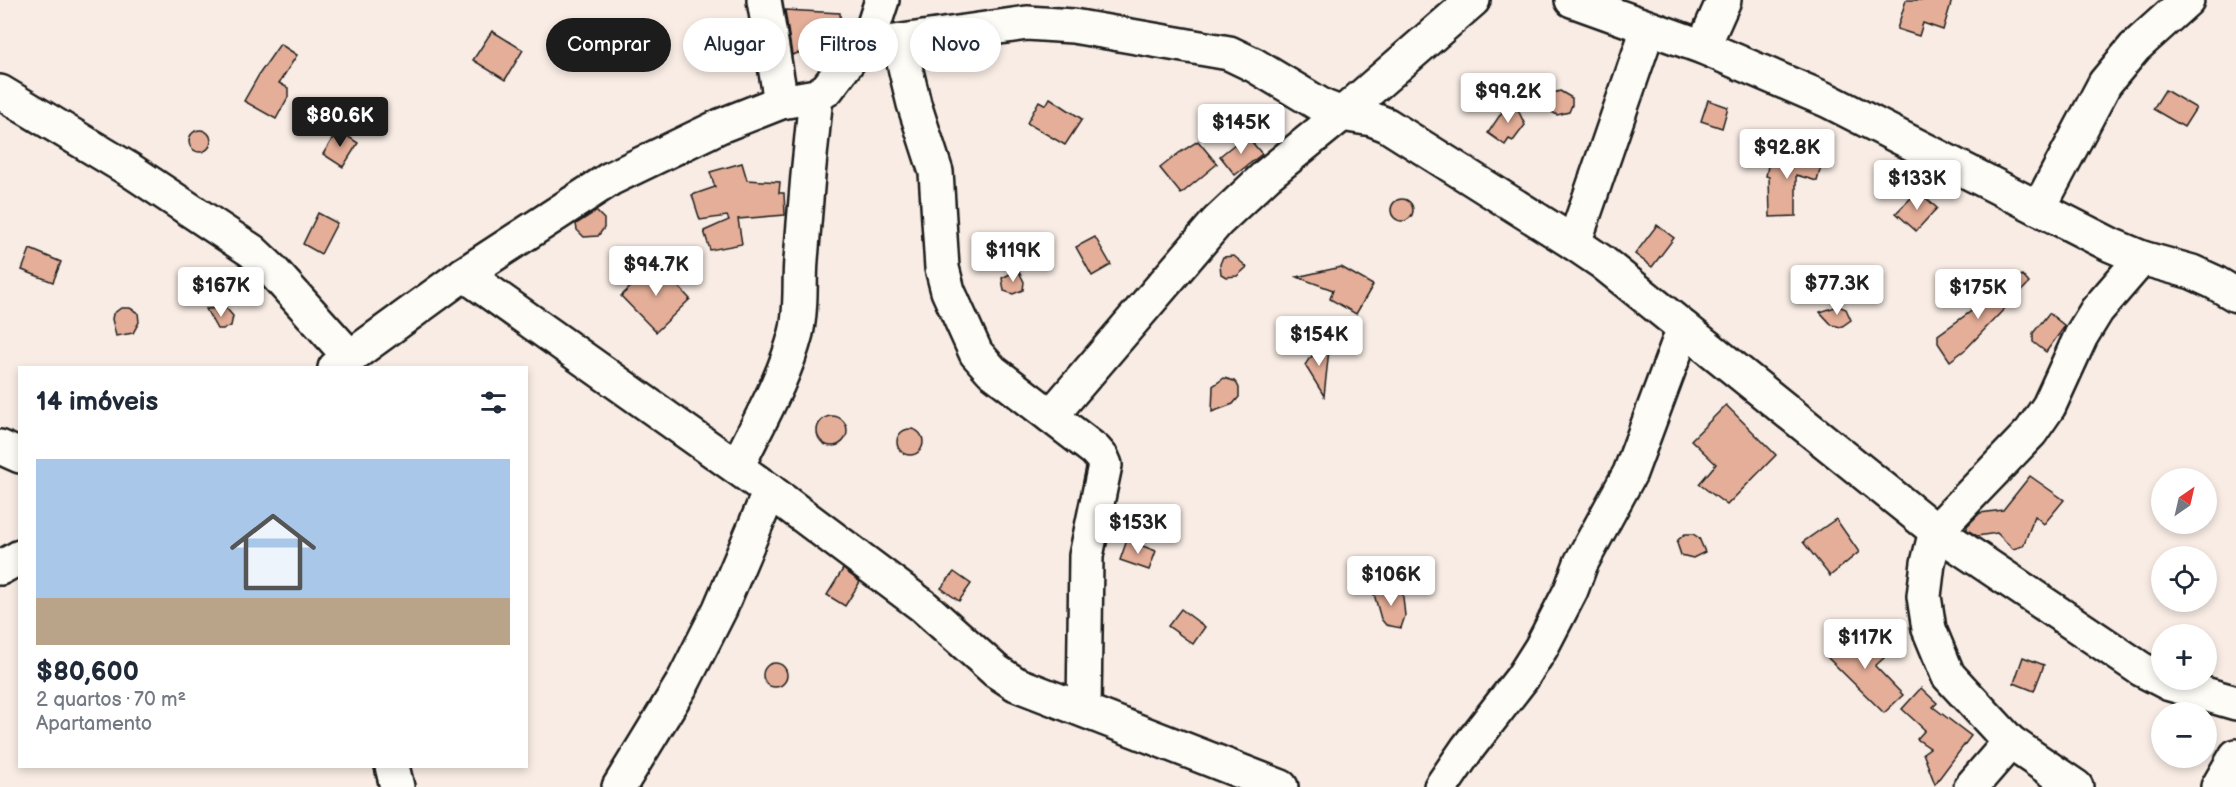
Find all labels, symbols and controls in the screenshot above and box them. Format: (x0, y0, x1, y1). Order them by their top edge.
chip: Comprar (546, 18, 671, 72)
chip: Alugar (683, 18, 786, 72)
chip: Filtros (798, 18, 898, 72)
chip: Novo (910, 18, 1001, 72)
pin: $99.2K (1459, 73, 1557, 124)
text: $99.2K (1475, 80, 1541, 104)
pin: $80.6K (291, 97, 389, 148)
text: $80.6K (306, 104, 374, 128)
pin: $145K (1199, 104, 1283, 155)
text: $145K (1212, 111, 1270, 135)
pin: $92.8K (1738, 129, 1836, 180)
text: $92.8K (1754, 136, 1820, 160)
pin: $133K (1875, 160, 1959, 211)
text: $133K (1888, 167, 1946, 191)
pin: $119K (971, 232, 1055, 283)
text: $119K (985, 239, 1041, 263)
pin: $94.7K (607, 246, 705, 297)
text: $94.7K (623, 253, 689, 277)
pin: $77.3K (1788, 265, 1886, 316)
pin: $167K (179, 267, 263, 318)
pin: $175K (1936, 269, 2020, 320)
text: $77.3K (1805, 272, 1869, 296)
text: $167K (192, 274, 250, 298)
text: $175K (1949, 276, 2007, 300)
pin: $154K (1277, 316, 1361, 367)
text: $154K (1290, 323, 1348, 347)
icon: filters (477, 386, 510, 419)
text: 14 imóveis (36, 387, 158, 418)
north arrow (2151, 468, 2217, 534)
map controls (2151, 468, 2217, 768)
icon: home (219, 498, 327, 606)
pin: $153K (1096, 504, 1180, 555)
text: $153K (1109, 511, 1167, 535)
button: locate (2151, 546, 2217, 612)
pin: $106K (1349, 556, 1433, 607)
text: $106K (1361, 563, 1421, 587)
pin: $117K (1823, 619, 1907, 670)
button: + (2151, 624, 2217, 690)
text: $117K (1838, 626, 1892, 650)
text: $80,600 (36, 657, 139, 688)
text: 2 quartos · 70 m² (36, 688, 186, 712)
button: − (2151, 702, 2217, 768)
text: Apartamento (36, 712, 152, 736)

